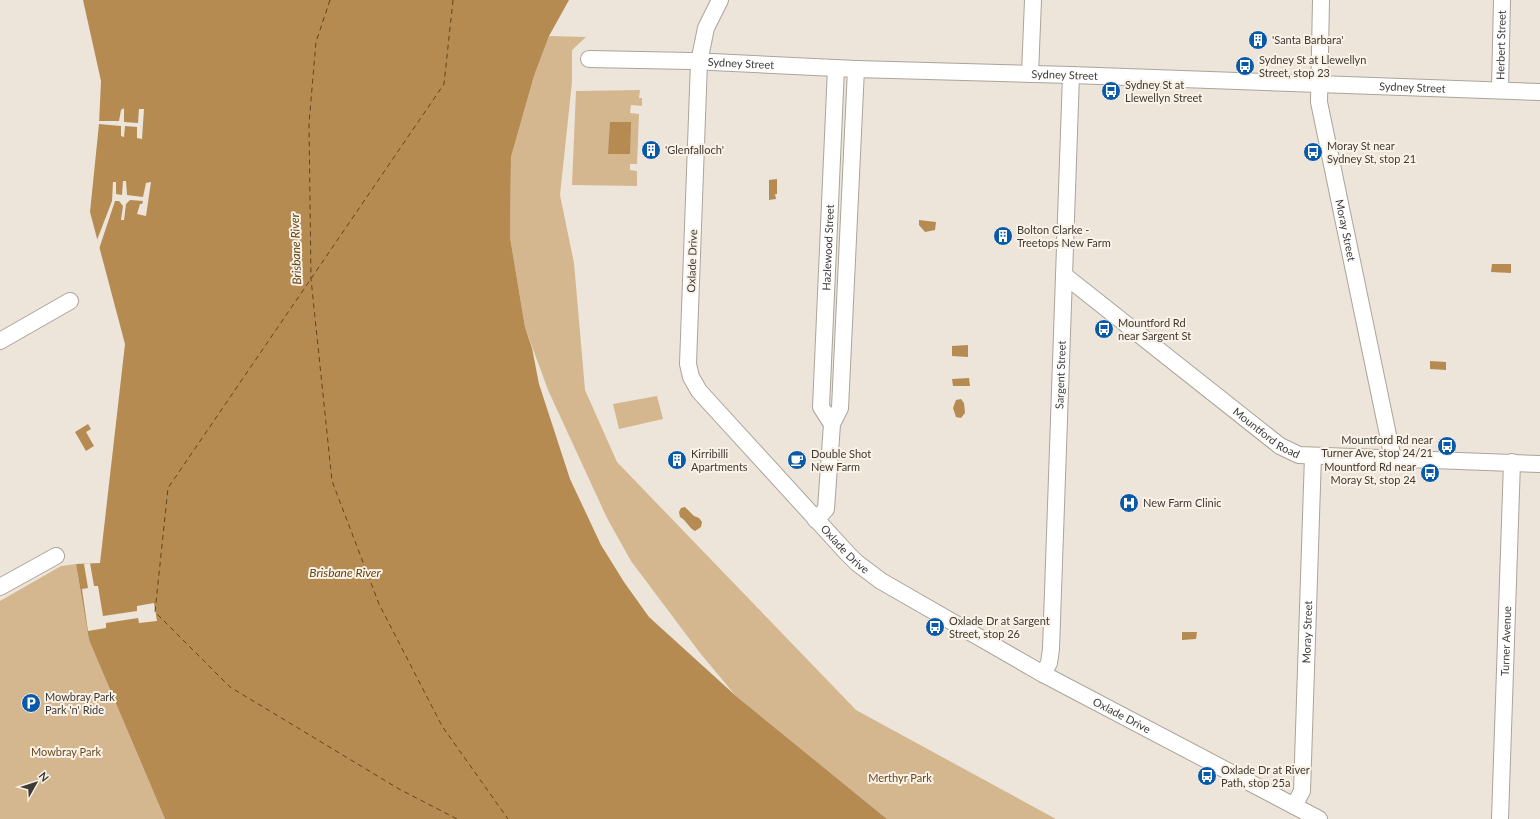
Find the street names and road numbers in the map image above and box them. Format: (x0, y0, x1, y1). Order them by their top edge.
street label: Herbert Street (1493, 10, 1508, 80)
street label: Sydney Street (707, 55, 774, 71)
street label: Sydney Street (1031, 67, 1098, 82)
street label: Sydney Street (1379, 79, 1446, 95)
street label: Moray Street (1333, 198, 1359, 262)
street label: Hazlewood Street (819, 204, 836, 291)
street label: Oxlade Drive (684, 229, 699, 293)
street label: Sargent Street (1052, 340, 1068, 409)
street label: Mountford Road (1231, 404, 1302, 460)
street label: Oxlade Drive (818, 522, 872, 576)
street label: Moray Street (1299, 600, 1314, 664)
street label: Turner Avenue (1498, 606, 1513, 676)
street label: Oxlade Drive (1091, 694, 1153, 735)

